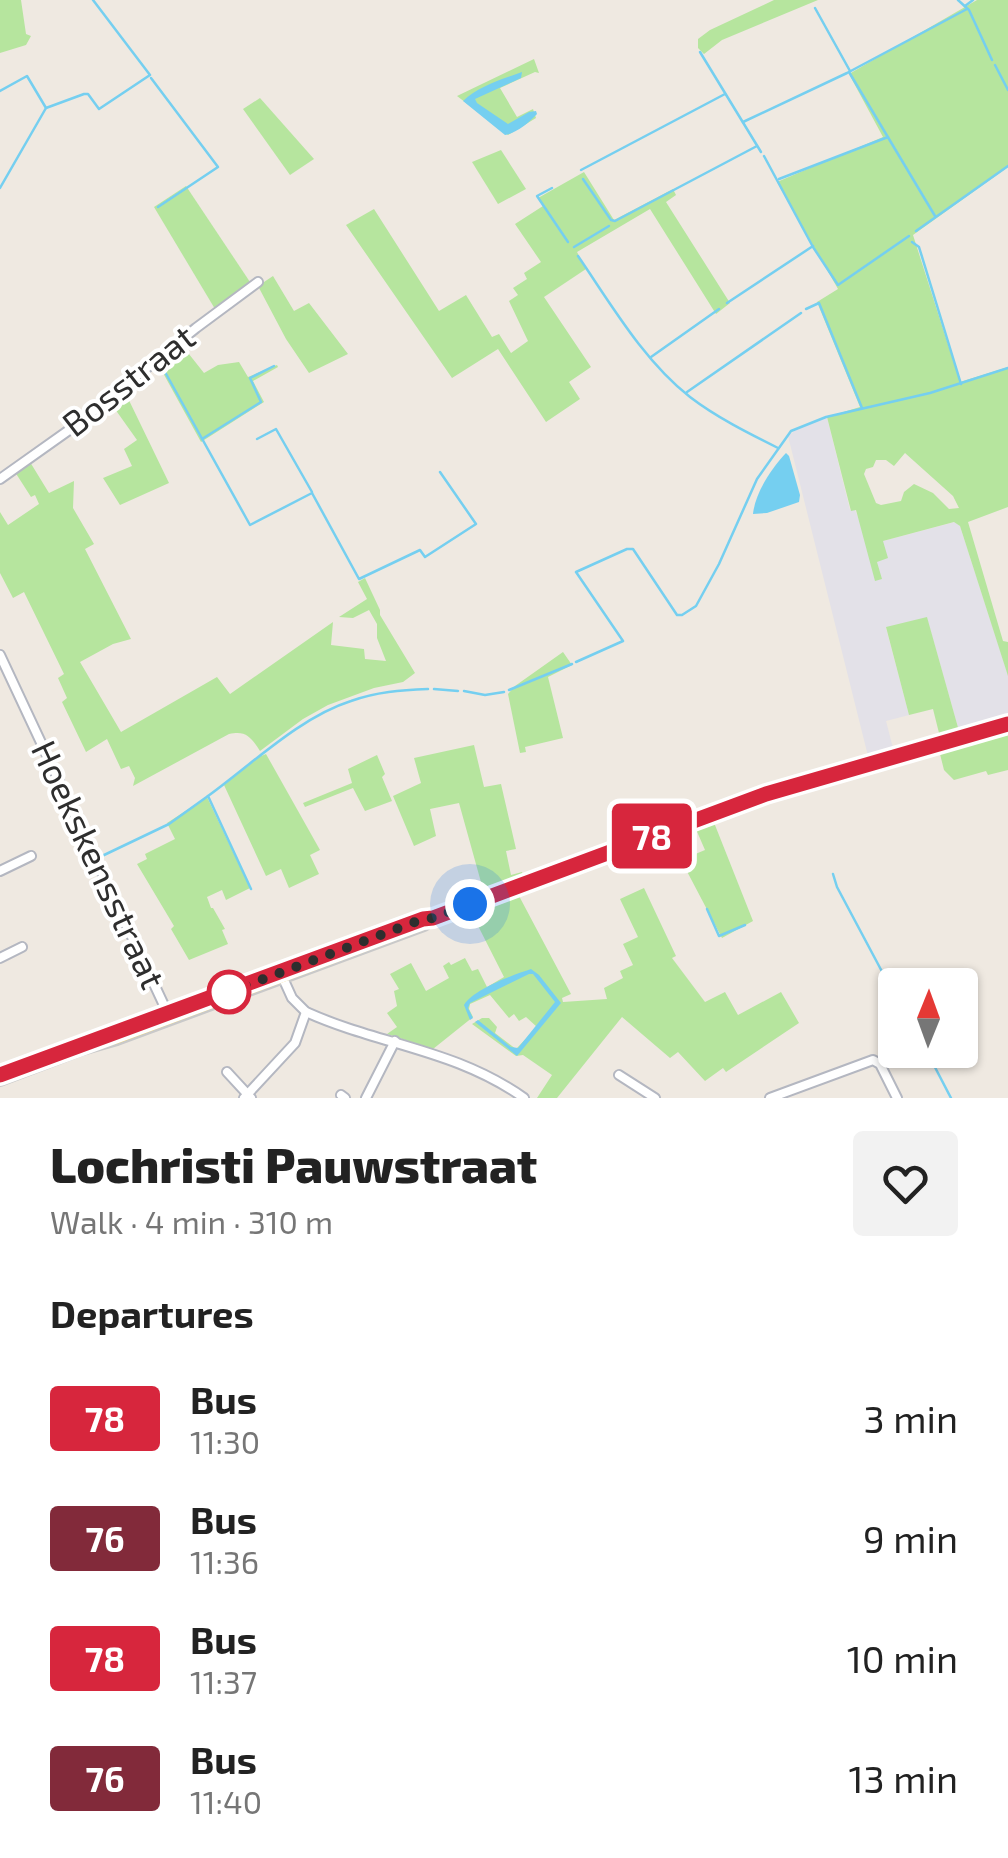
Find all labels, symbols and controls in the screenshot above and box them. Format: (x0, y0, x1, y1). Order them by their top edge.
street label: Bosstraat (53, 315, 202, 444)
street label: Hoekskensstraat (24, 733, 176, 995)
line badge: 78 (607, 804, 697, 868)
text: 78 (632, 815, 672, 857)
your location (445, 879, 495, 929)
north arrow (878, 968, 978, 1068)
map controls (878, 968, 978, 1068)
unlabelled marker (208, 971, 250, 1013)
button: heart (853, 1131, 958, 1236)
text: Lochristi Pauwstraat (50, 1135, 537, 1193)
text: Walk · 4 min · 310 m (50, 1202, 333, 1240)
text: Departures (50, 1290, 254, 1336)
text: Bus (190, 1376, 257, 1422)
text: 3 min (864, 1395, 958, 1441)
text: 78 (85, 1397, 125, 1439)
text: 11:30 (190, 1422, 260, 1460)
text: Bus (190, 1496, 257, 1542)
text: 9 min (863, 1515, 958, 1561)
text: 76 (85, 1517, 125, 1559)
text: 11:36 (190, 1542, 259, 1580)
text: Bus (190, 1616, 257, 1662)
text: 10 min (847, 1635, 958, 1681)
text: 78 (85, 1637, 125, 1679)
text: 11:37 (190, 1662, 257, 1700)
text: Bus (190, 1736, 257, 1782)
text: 13 min (848, 1755, 958, 1801)
text: 76 (85, 1757, 125, 1799)
text: 11:40 (190, 1782, 262, 1820)

